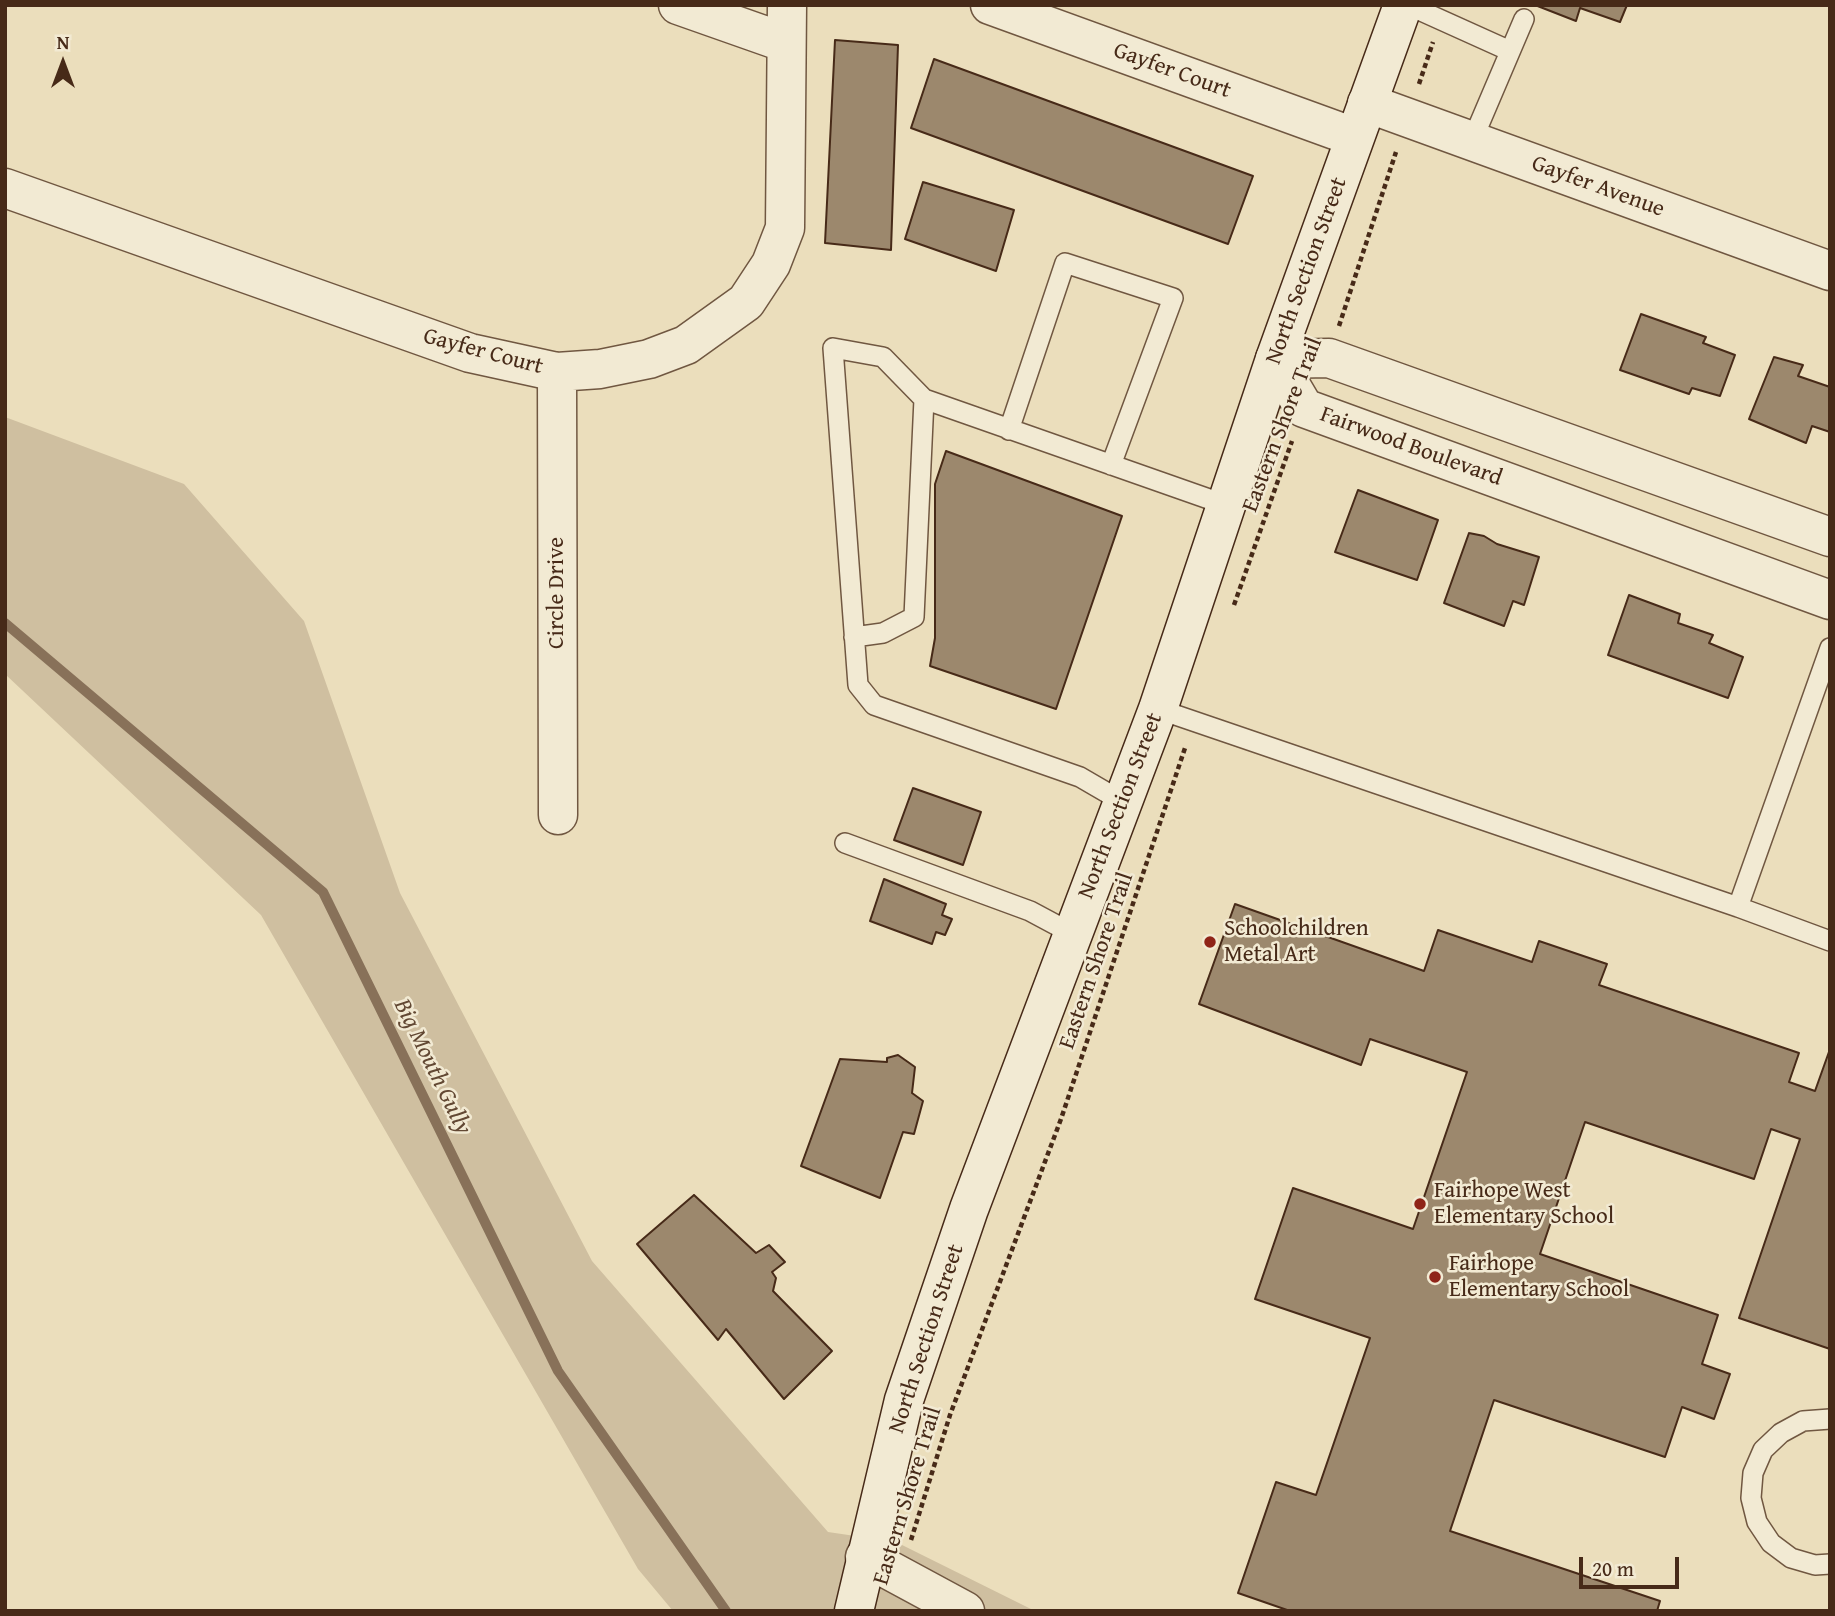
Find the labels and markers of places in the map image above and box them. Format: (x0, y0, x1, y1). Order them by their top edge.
place label: Schoolchildren Metal Art (1224, 915, 1369, 969)
marker: Schoolchildren Metal Art (1202, 934, 1218, 950)
place label: Fairhope West Elementary School (1434, 1177, 1614, 1231)
marker: Fairhope West Elementary School (1412, 1196, 1428, 1212)
place label: Fairhope Elementary School (1449, 1250, 1629, 1304)
marker: Fairhope Elementary School (1427, 1269, 1443, 1285)

